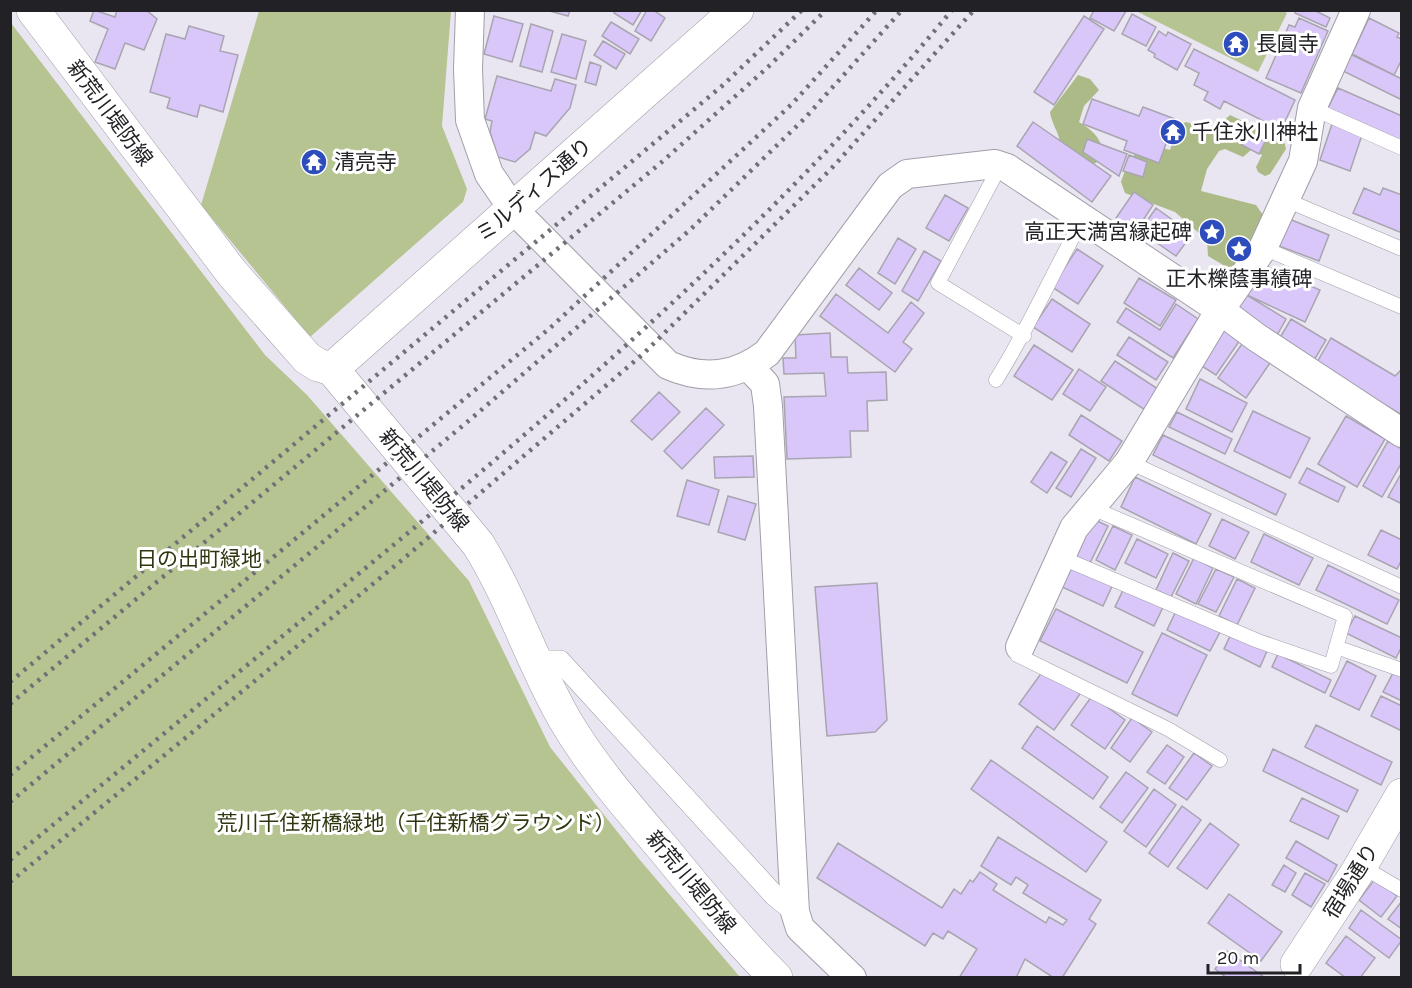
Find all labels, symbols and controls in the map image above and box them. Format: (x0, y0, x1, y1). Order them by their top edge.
temple icon: 長圓寺 (1221, 29, 1251, 59)
place label: 長圓寺 (1256, 32, 1319, 56)
street label: 新荒川堤防線 (63, 55, 157, 171)
temple icon: 千住氷川神社 (1158, 117, 1188, 147)
place label: 千住氷川神社 (1192, 120, 1318, 144)
street label: ミルディス通り (471, 133, 597, 247)
temple icon: 清亮寺 (299, 147, 329, 177)
place label: 清亮寺 (334, 150, 397, 174)
place icon: 高正天満宮縁起碑 (1197, 217, 1227, 247)
place label: 高正天満宮縁起碑 (1024, 220, 1192, 244)
place icon: 正木櫟蔭事績碑 (1224, 234, 1254, 264)
place label: 正木櫟蔭事績碑 (1166, 267, 1313, 291)
street label: 新荒川堤防線 (374, 424, 474, 536)
park label: 日の出町緑地 (136, 547, 262, 571)
park label: 荒川千住新橋緑地（千住新橋グラウンド） (217, 811, 616, 835)
street label: 新荒川堤防線 (641, 826, 741, 938)
street label: 宿場通り (1319, 839, 1383, 923)
scale bar (1208, 937, 1300, 975)
text: 20 m (1217, 947, 1259, 969)

